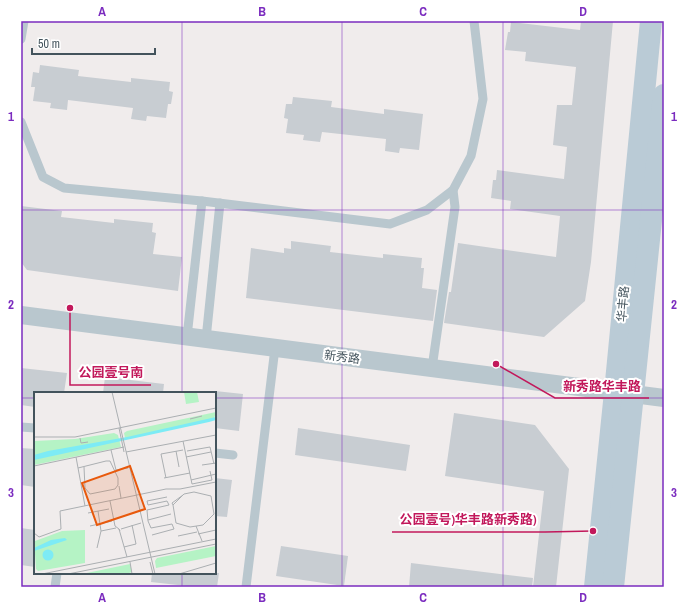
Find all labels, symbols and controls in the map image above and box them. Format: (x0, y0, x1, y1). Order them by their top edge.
text: A (98, 3, 106, 20)
text: B (258, 3, 266, 20)
text: C (419, 3, 427, 20)
text: D (579, 3, 587, 20)
scale bar (32, 30, 155, 56)
text: 50 m (38, 36, 60, 52)
text: 1 (8, 108, 14, 125)
text: 1 (671, 108, 677, 125)
street label: 华丰路 (613, 285, 633, 323)
text: 2 (8, 296, 14, 313)
text: 2 (671, 296, 677, 313)
street label: 新秀路 (323, 347, 361, 367)
callout: 公园壹号南 (70, 360, 151, 385)
text: 公园壹号南 (78, 364, 144, 381)
callout: 新秀路华丰路 (555, 373, 649, 398)
text: 新秀路华丰路 (563, 378, 641, 395)
inset map (34, 392, 216, 574)
text: 3 (8, 484, 14, 501)
text: 3 (671, 484, 677, 501)
callout: 公园壹号)华丰路新秀路) (392, 507, 545, 532)
text: 公园壹号)华丰路新秀路) (399, 511, 537, 528)
text: A (98, 589, 106, 606)
text: B (258, 589, 266, 606)
text: C (419, 589, 427, 606)
text: D (579, 589, 587, 606)

